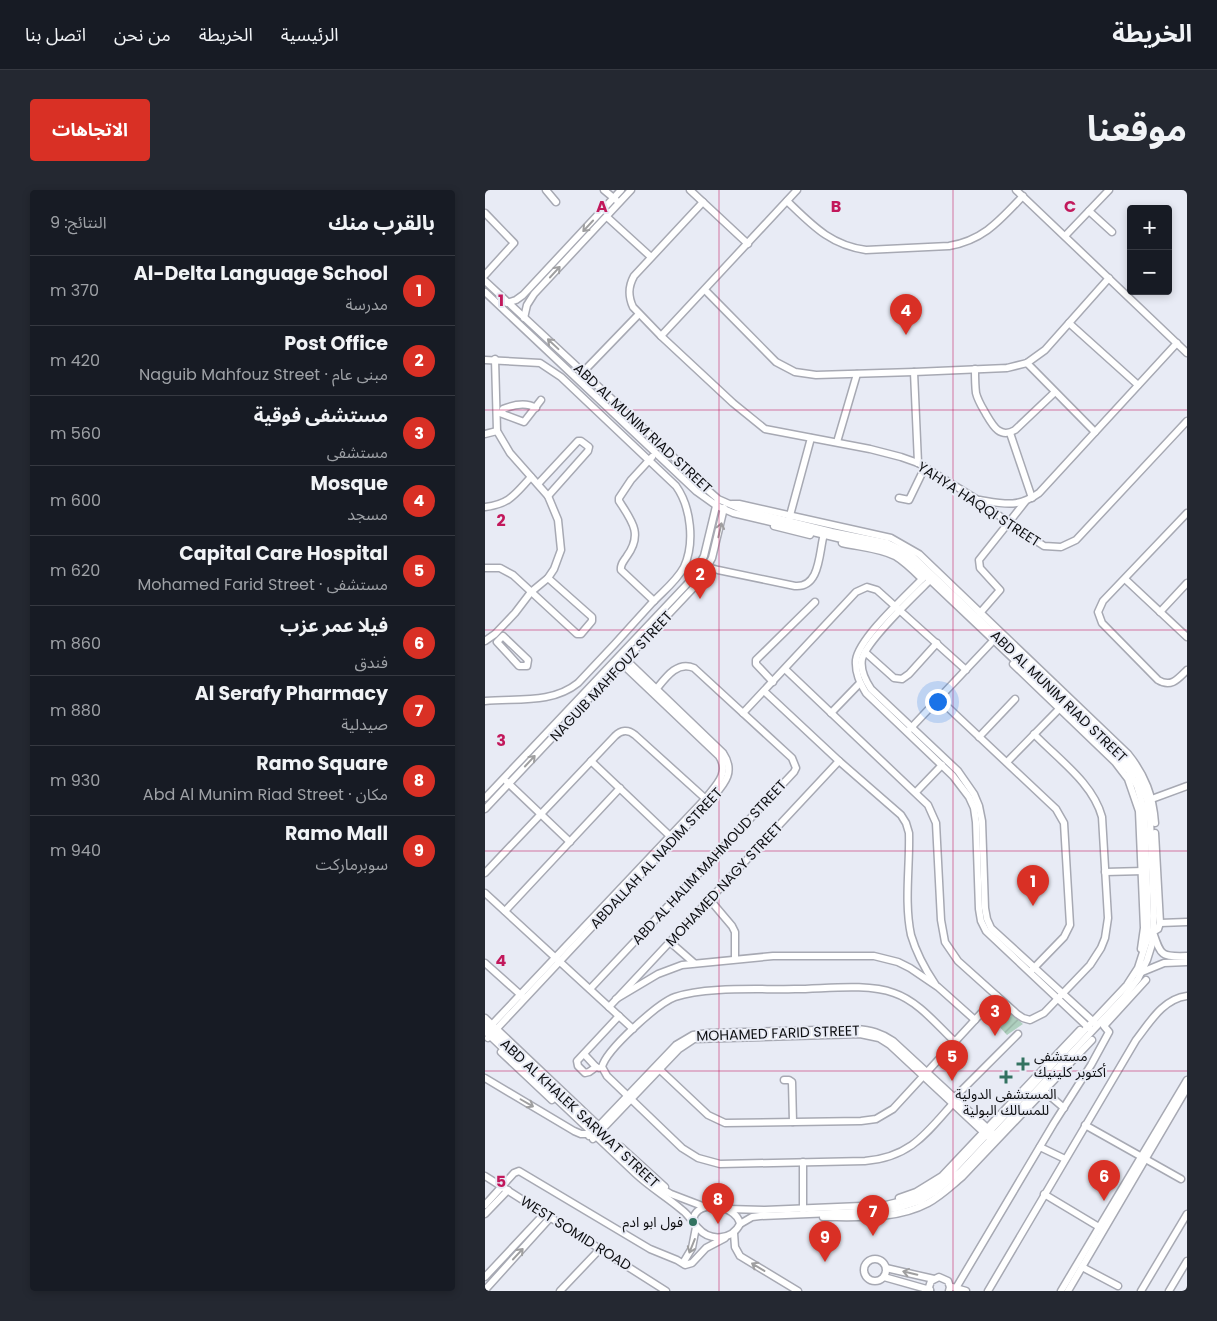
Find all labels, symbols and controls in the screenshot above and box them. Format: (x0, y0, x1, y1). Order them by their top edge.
text: الخريطة (1112, 17, 1192, 50)
text: اتصل بنا (25, 22, 86, 47)
text: من نحن (114, 22, 171, 47)
text: الخريطة (199, 22, 253, 47)
text: الرئيسية (281, 22, 339, 47)
button: الاتجاهات (30, 99, 150, 161)
text: موقعنا (1087, 104, 1187, 153)
text: A (596, 195, 608, 218)
text: B (831, 195, 841, 218)
text: C (1064, 195, 1076, 218)
map controls (1127, 205, 1172, 295)
button: + (1127, 205, 1172, 250)
text: بالقرب منك (328, 208, 435, 237)
text: النتائج: 9 (50, 211, 107, 234)
one-way arrow (582, 219, 594, 232)
button: − (1127, 250, 1172, 295)
text: Al-Delta Language School (134, 260, 388, 287)
one-way arrow (549, 265, 561, 278)
text: 370 m (50, 279, 99, 302)
text: 1 (416, 279, 422, 302)
text: 1 (498, 289, 504, 312)
text: مدرسة (345, 293, 388, 316)
pin: 4 (890, 294, 922, 335)
text: Post Office (284, 330, 388, 357)
one-way arrow (547, 338, 560, 350)
text: 420 m (50, 349, 100, 372)
text: 2 (414, 349, 424, 372)
street label: ABD AL MUNIM RIAD STREET (569, 358, 717, 498)
text: مبنى عام · Naguib Mahfouz Street (139, 363, 388, 386)
text: مستشفى فوقية (254, 402, 388, 429)
text: 560 m (50, 422, 101, 445)
text: 3 (414, 422, 424, 445)
text: مستشفى (327, 441, 388, 464)
street label: YAHYA HAQQI STREET (913, 457, 1045, 552)
text: Mosque (310, 470, 388, 497)
text: 600 m (50, 489, 101, 512)
text: 4 (414, 489, 424, 512)
text: مسجد (347, 503, 388, 526)
text: 2 (496, 509, 506, 532)
one-way arrow (716, 522, 725, 538)
text: Capital Care Hospital (179, 540, 388, 567)
pin: 2 (684, 558, 716, 599)
text: 620 m (50, 559, 100, 582)
text: 5 (414, 559, 424, 582)
text: مستشفى · Mohamed Farid Street (138, 573, 388, 596)
street label: NAGUIB MAHFOUZ STREET (545, 606, 677, 746)
text: فيلا عمر عزب (280, 612, 388, 639)
street label: ABD AL MUNIM RIAD STREET (986, 625, 1132, 767)
text: 860 m (50, 632, 101, 655)
text: 6 (414, 632, 424, 655)
text: فندق (354, 651, 388, 674)
text: Al Serafy Pharmacy (195, 680, 388, 707)
your location (925, 689, 951, 715)
text: 880 m (50, 699, 101, 722)
text: 7 (415, 699, 423, 722)
text: صيدلية (341, 713, 388, 736)
text: 3 (496, 729, 506, 752)
text: Ramo Square (256, 750, 388, 777)
one-way arrow (524, 755, 536, 768)
text: 930 m (50, 769, 100, 792)
text: 8 (414, 769, 424, 792)
street label: ABD AL HALIM MAHMOUD STREET (627, 775, 791, 949)
text: مكان · Abd Al Munim Riad Street (143, 783, 388, 806)
street label: ABDALLAH AL NADIM STREET (585, 783, 727, 933)
street label: MOHAMED NAGY STREET (661, 817, 787, 951)
text: Ramo Mall (285, 820, 388, 847)
text: 940 m (50, 839, 101, 862)
text: 9 (414, 839, 424, 862)
text: سوبرماركت (316, 853, 388, 876)
pin: 1 (1017, 865, 1049, 906)
text: 4 (496, 949, 507, 972)
pin: 3 (979, 995, 1011, 1036)
street label: MOHAMED FARID STREET (696, 1020, 860, 1046)
street label: ABD AL KHALEK SARWAT STREET (496, 1034, 664, 1192)
pin: 5 (936, 1040, 968, 1081)
place label: مستشفى أكتوبر كلينيك (1034, 1046, 1107, 1082)
marker: مستشفى أكتوبر كلينيك (1016, 1057, 1030, 1071)
marker: المستشفى الدولية للمسالك البولية (999, 1070, 1013, 1084)
place label: المستشفى الدولية للمسالك البولية (955, 1084, 1057, 1120)
one-way arrow (519, 1099, 533, 1109)
pin: 6 (1088, 1160, 1120, 1201)
text: 5 (496, 1170, 506, 1193)
pin: 8 (702, 1183, 734, 1224)
street label: WEST SOMID ROAD (517, 1191, 635, 1275)
pin: 7 (857, 1195, 889, 1236)
place label: فول ابو ادم (622, 1212, 683, 1233)
marker: فول ابو ادم (687, 1216, 699, 1228)
pin: 9 (809, 1221, 841, 1262)
one-way arrow (687, 1238, 696, 1253)
one-way arrow (512, 1248, 524, 1261)
one-way arrow (752, 1262, 766, 1272)
one-way arrow (902, 1268, 918, 1277)

